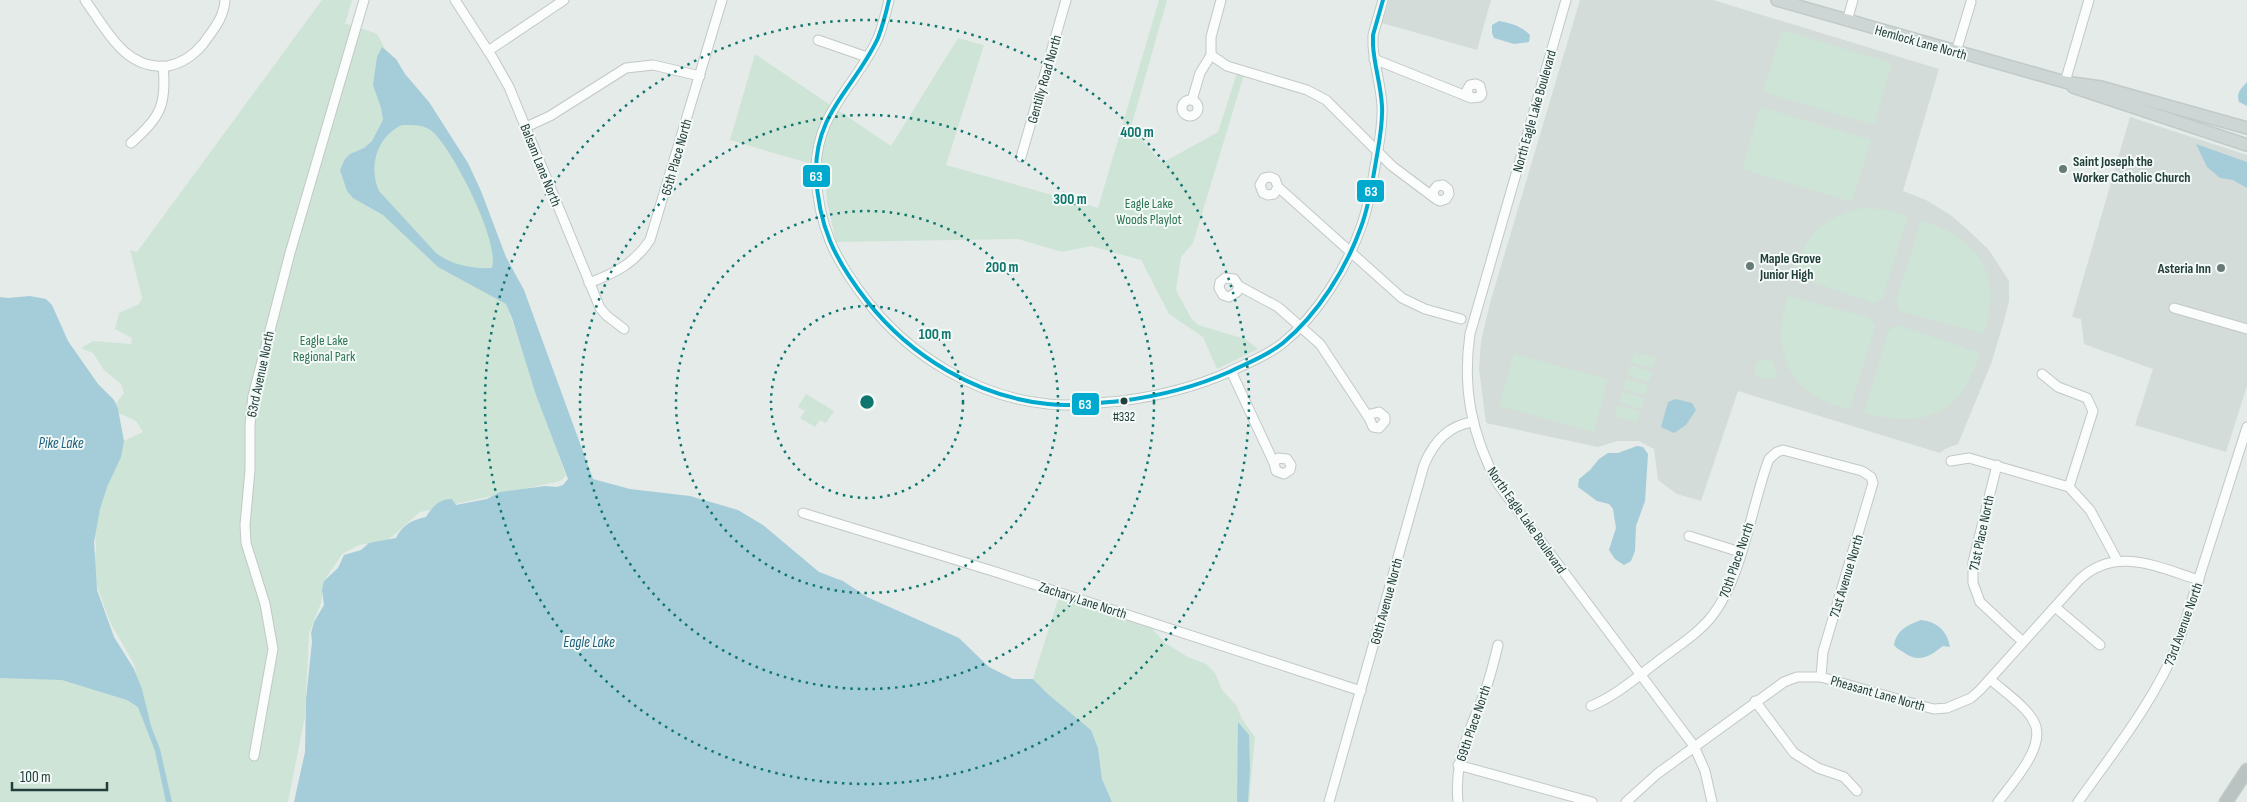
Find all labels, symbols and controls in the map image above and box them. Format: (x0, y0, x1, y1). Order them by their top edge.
street label: Hemlock Lane North (1873, 21, 1969, 64)
street label: Gentilly Road North (1024, 33, 1065, 125)
street label: North Eagle Lake Boulevard (1509, 48, 1560, 174)
street label: 65th Place North (657, 117, 696, 197)
street label: Balsam Lane North (516, 121, 565, 209)
text: 400 m (1120, 123, 1154, 142)
place label: Saint Joseph the Worker Catholic Church (2073, 153, 2191, 186)
marker: Saint Joseph the Worker Catholic Church (2057, 163, 2069, 175)
line badge: 63 (802, 164, 831, 188)
text: 63 (810, 168, 822, 185)
line badge: 63 (1356, 179, 1385, 203)
text: 63 (1365, 183, 1377, 200)
text: 300 m (1053, 190, 1087, 209)
park label: Eagle Lake Woods Playlot (1116, 195, 1182, 228)
place label: Maple Grove Junior High (1759, 250, 1821, 283)
text: 200 m (985, 258, 1019, 277)
marker: Maple Grove Junior High (1744, 260, 1756, 272)
place label: Asteria Inn (2157, 260, 2211, 277)
marker: Asteria Inn (2215, 262, 2227, 274)
text: 100 m (919, 325, 951, 344)
street label: 63rd Avenue North (243, 329, 278, 419)
park label: Eagle Lake Regional Park (293, 332, 356, 365)
line badge: 63 (1071, 392, 1100, 416)
centre of rings (858, 393, 876, 411)
text: 63 (1079, 396, 1091, 413)
marker: #332 (1119, 396, 1129, 406)
place label: #332 (1113, 409, 1135, 425)
water label: Pike Lake (38, 434, 84, 453)
street label: North Eagle Lake Boulevard (1483, 464, 1570, 577)
street label: 71st Place North (1965, 494, 1998, 572)
street label: 70th Place North (1716, 520, 1757, 600)
street label: 71st Avenue North (1826, 533, 1867, 620)
street label: 69th Avenue North (1367, 556, 1406, 646)
street label: Zachary Lane North (1037, 578, 1129, 623)
street label: 73rd Avenue North (2161, 580, 2206, 668)
water label: Eagle Lake (563, 633, 615, 652)
street label: Pheasant Lane North (1829, 672, 1927, 715)
street label: 69th Place North (1452, 683, 1494, 764)
scale bar (12, 760, 108, 792)
text: 100 m (20, 768, 51, 787)

